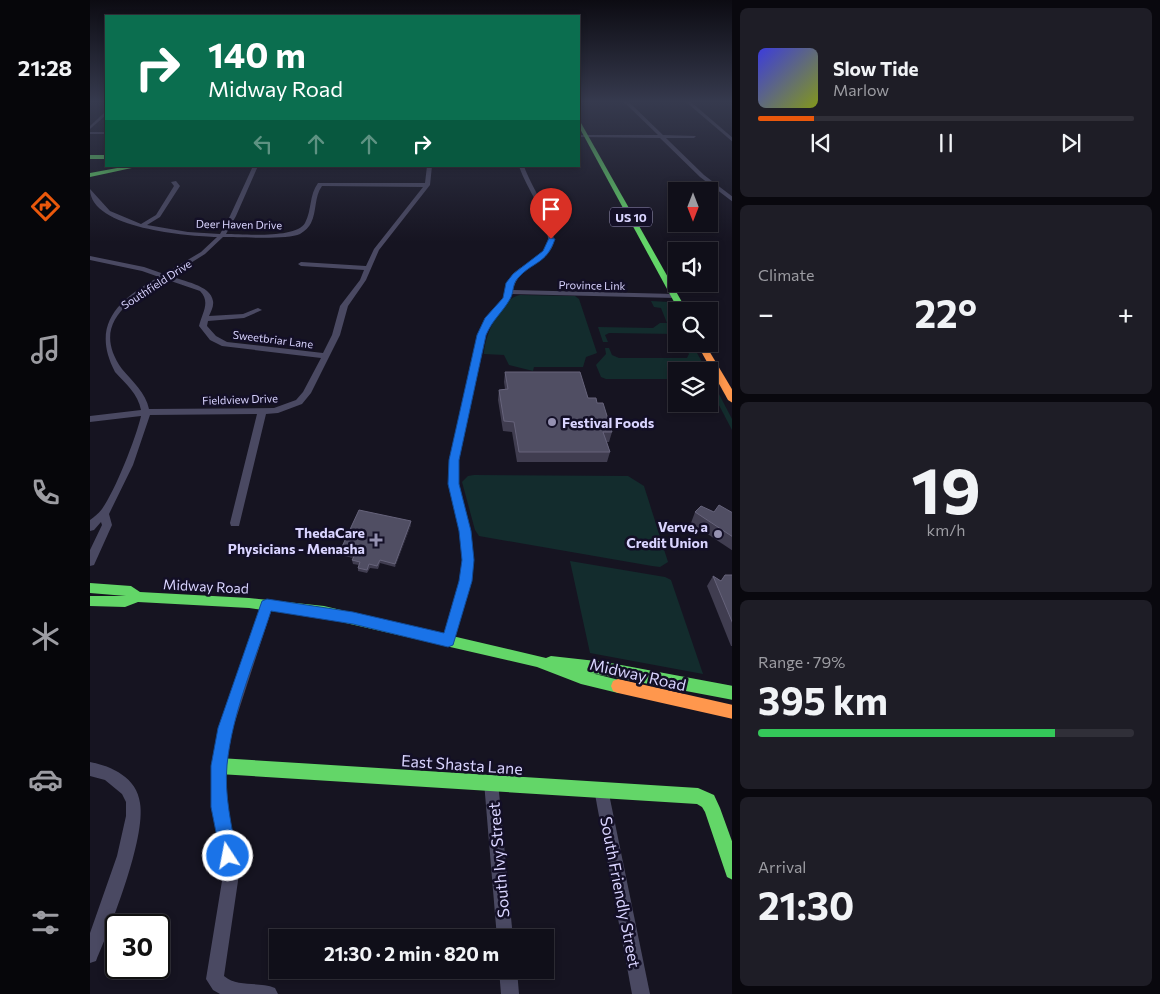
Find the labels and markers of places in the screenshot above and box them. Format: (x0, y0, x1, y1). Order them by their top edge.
pin (530, 188, 572, 239)
place label: Festival Foods (562, 414, 655, 431)
marker: Festival Foods (546, 416, 558, 428)
place label: Verve, a Credit Union (626, 518, 708, 551)
place label: ThedaCare Physicians - Menasha (228, 524, 365, 557)
marker: Verve, a Credit Union (712, 528, 724, 540)
marker: ThedaCare Physicians - Menasha (369, 533, 383, 547)

